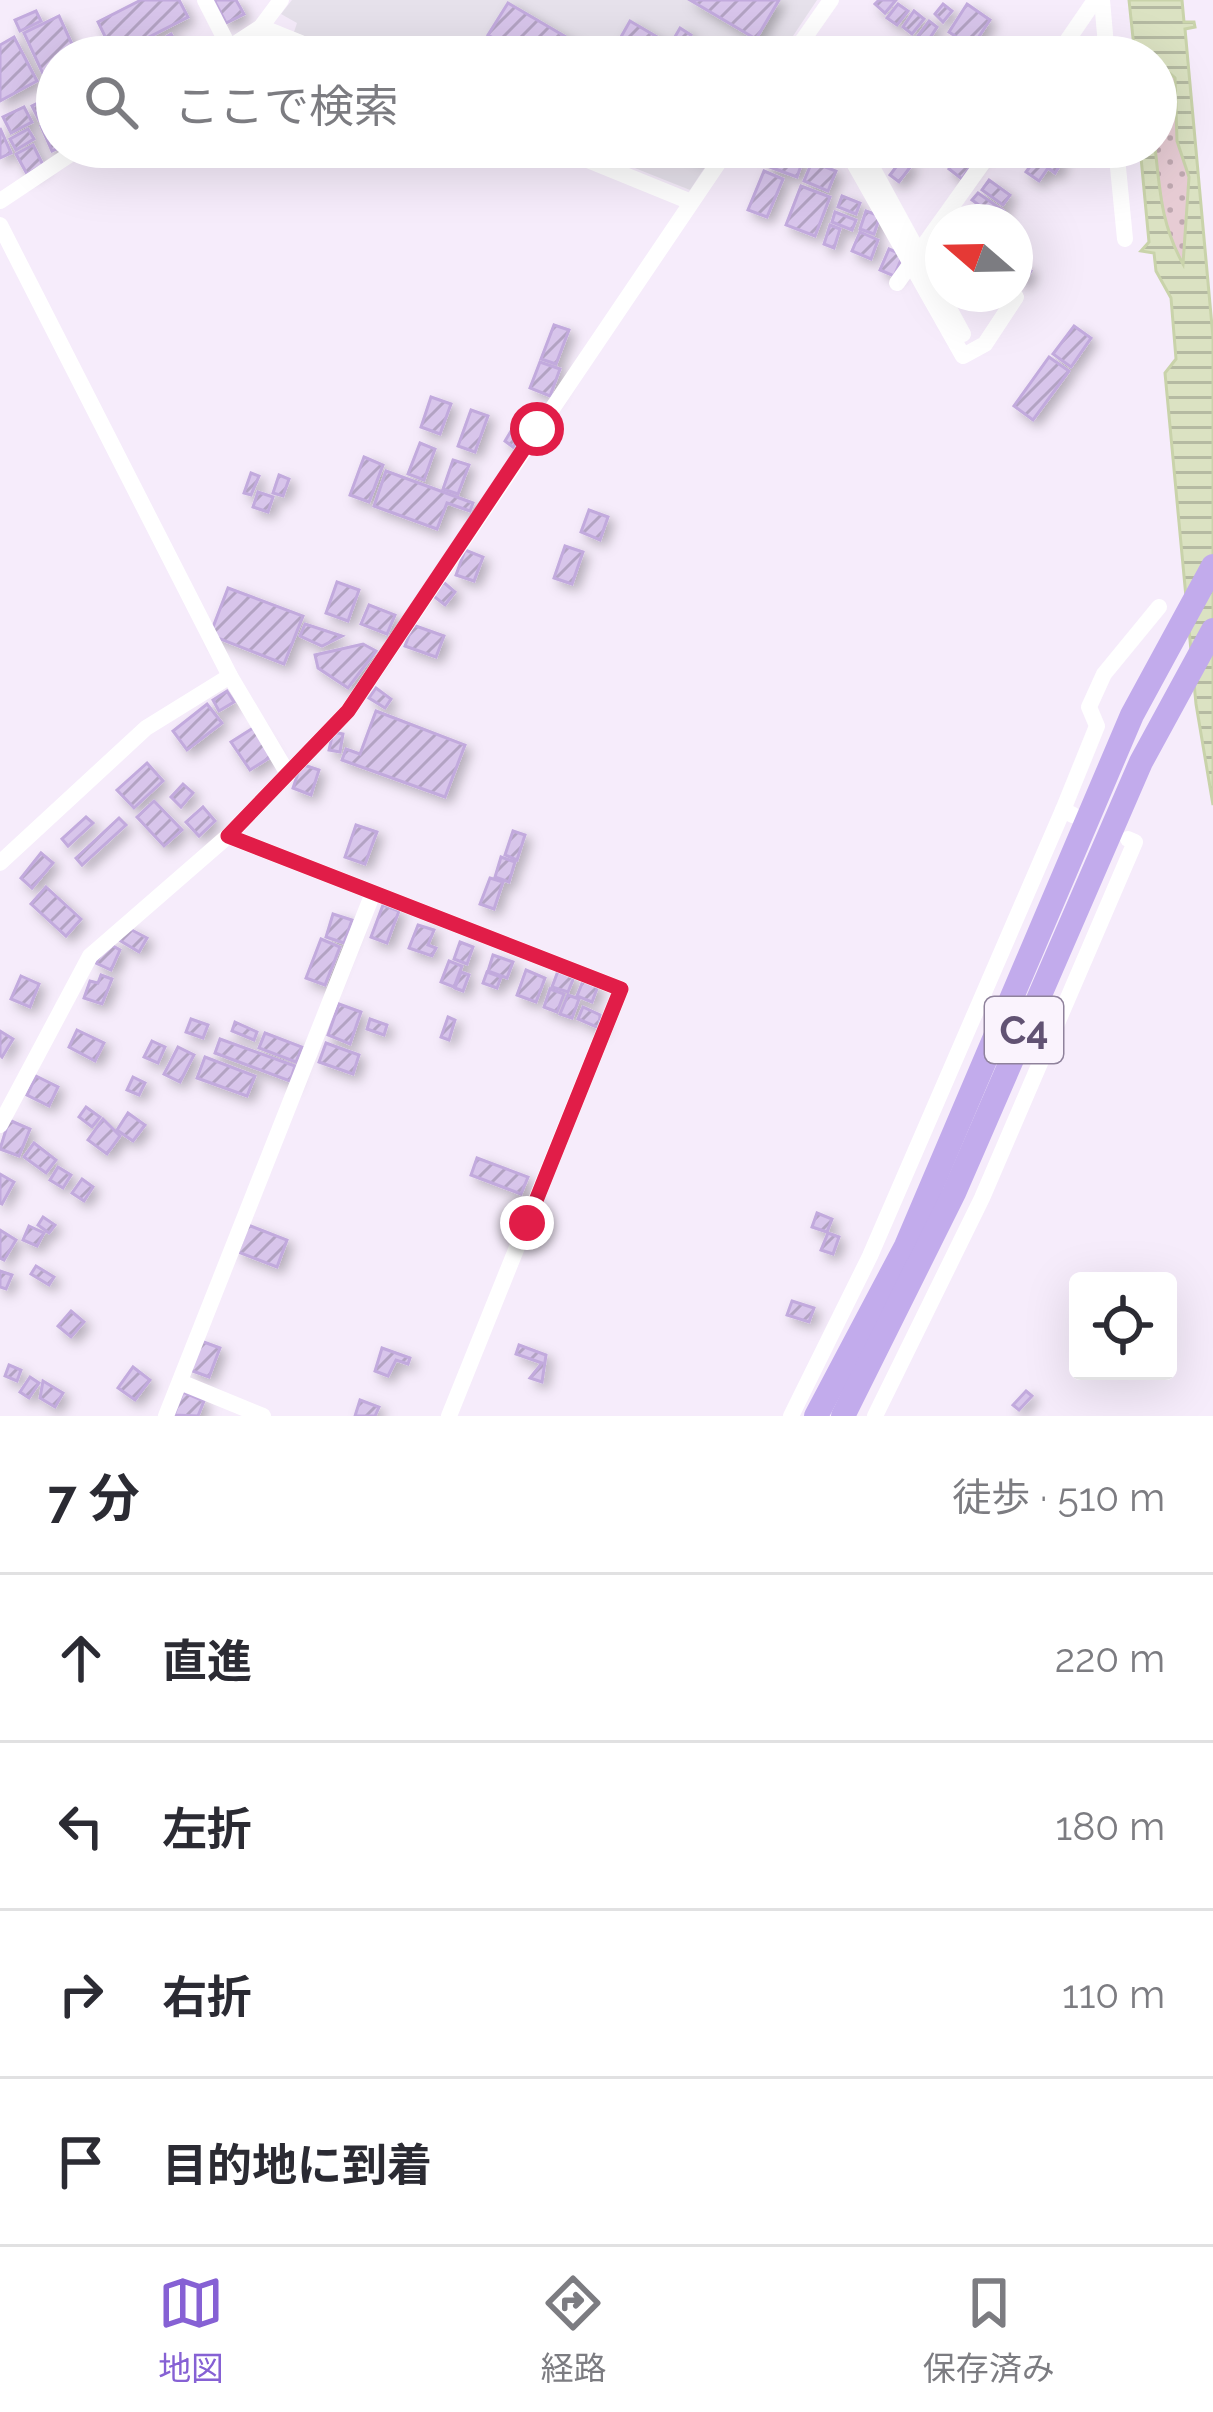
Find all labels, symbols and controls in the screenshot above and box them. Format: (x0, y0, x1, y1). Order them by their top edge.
search box (36, 36, 1177, 168)
icon: search (78, 69, 144, 135)
text: ここで検索 (174, 80, 399, 133)
north arrow (925, 204, 1033, 312)
route start (510, 402, 564, 456)
road number: C4 (985, 997, 1063, 1063)
route end (500, 1196, 554, 1250)
map controls (1069, 1272, 1177, 1380)
button: locate (1069, 1272, 1177, 1380)
text: 7 分 (48, 1468, 140, 1528)
text: 徒歩 · 510 m (952, 1474, 1165, 1520)
icon: ahead (48, 1625, 114, 1691)
text: 直進 (162, 1635, 252, 1688)
text: 220 m (1055, 1635, 1165, 1681)
icon: left (48, 1793, 114, 1859)
text: 左折 (162, 1803, 252, 1856)
text: 180 m (1056, 1803, 1165, 1849)
icon: right (48, 1961, 114, 2027)
text: 右折 (162, 1971, 252, 2024)
text: 110 m (1062, 1971, 1165, 2017)
icon: arrive (48, 2129, 114, 2195)
text: 目的地に到着 (162, 2139, 432, 2192)
tab: 地図 (158, 2270, 224, 2390)
tab: 経路 (540, 2270, 606, 2390)
tab: 保存済み (923, 2270, 1055, 2390)

